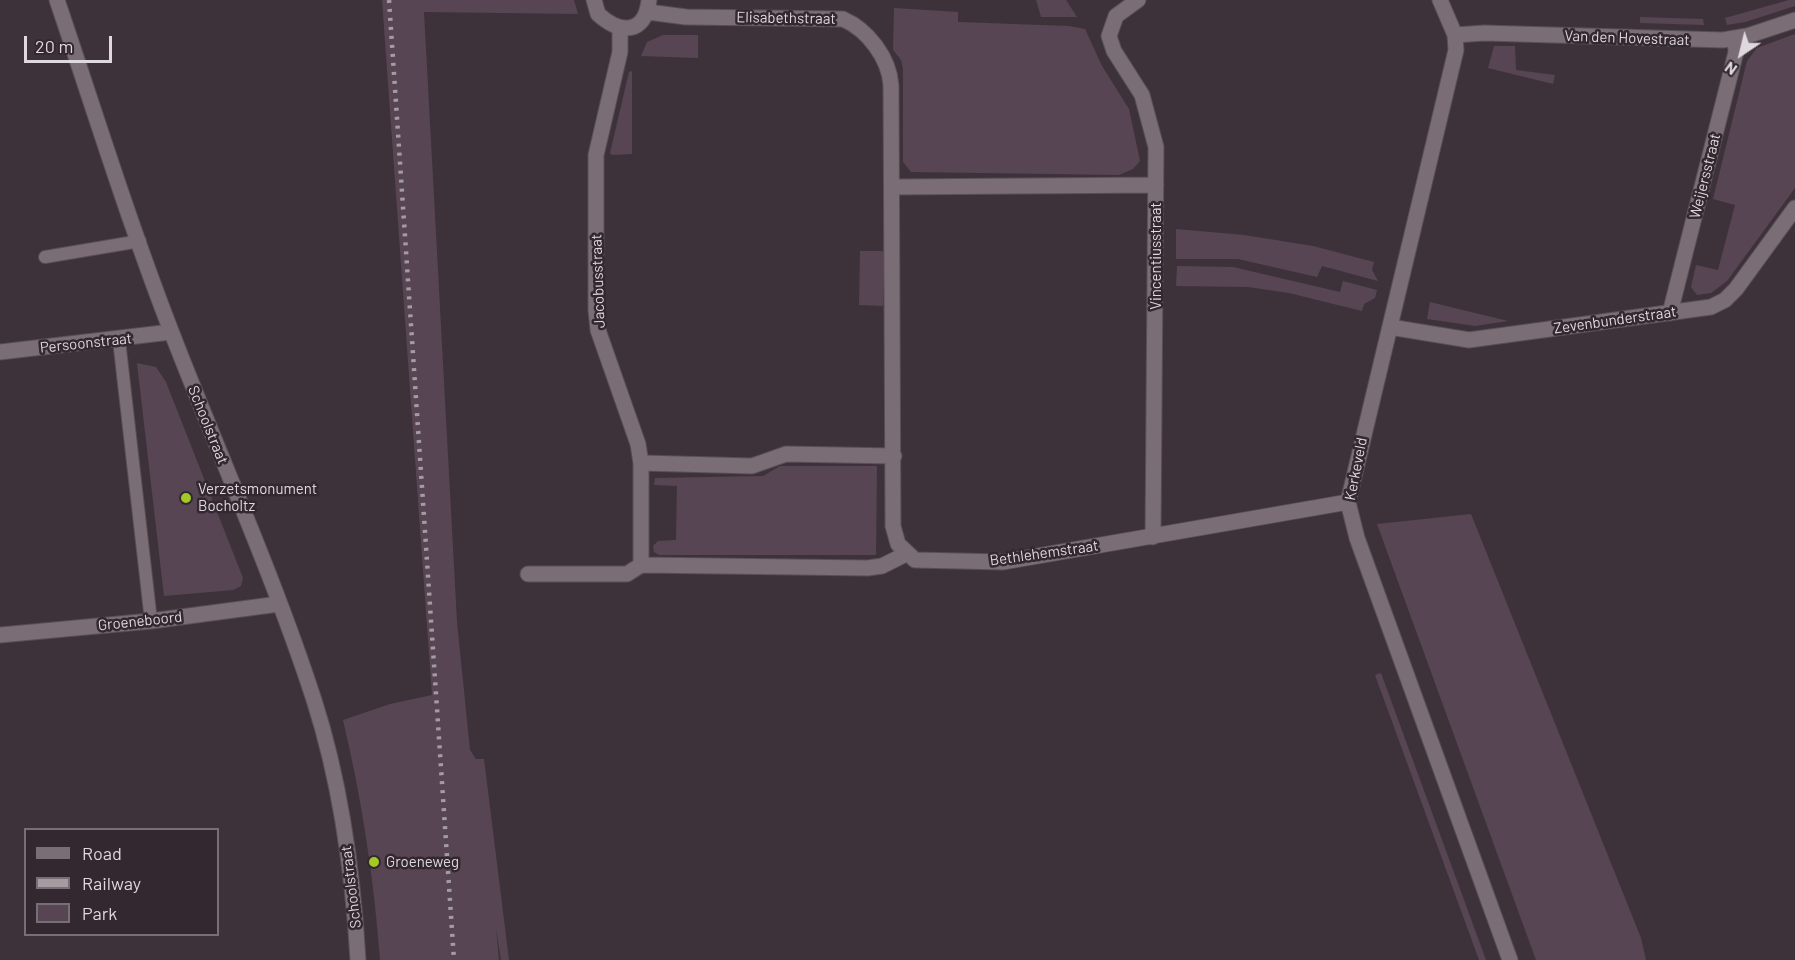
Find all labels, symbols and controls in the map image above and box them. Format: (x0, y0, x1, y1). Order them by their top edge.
street label: Elisabethstraat (736, 8, 836, 28)
scale bar (27, 24, 116, 62)
north arrow (1711, 24, 1771, 84)
street label: Van den Hovestraat (1564, 27, 1690, 49)
text: 20 m (35, 35, 73, 57)
text: N (1721, 58, 1740, 80)
street label: Weijersstraat (1686, 132, 1724, 220)
street label: Vincentiusstraat (1147, 202, 1165, 310)
street label: Jacobusstraat (587, 234, 609, 328)
street label: Zevenbunderstraat (1553, 302, 1677, 338)
street label: Persoonstraat (39, 329, 133, 357)
street label: Schoolstraat (184, 383, 232, 467)
street label: Kerkeveld (1341, 436, 1371, 502)
place label: Verzetsmonument Bocholtz (198, 480, 317, 515)
marker: Verzetsmonument Bocholtz (179, 491, 193, 505)
street label: Bethlehemstraat (989, 536, 1099, 570)
street label: Groeneboord (97, 608, 183, 634)
legend (24, 828, 219, 936)
text: Road (82, 842, 122, 864)
street label: Schoolstraat (337, 845, 365, 929)
place label: Groeneweg (386, 853, 459, 871)
marker: Groeneweg (367, 855, 381, 869)
text: Railway (82, 872, 141, 894)
text: Park (82, 902, 117, 924)

